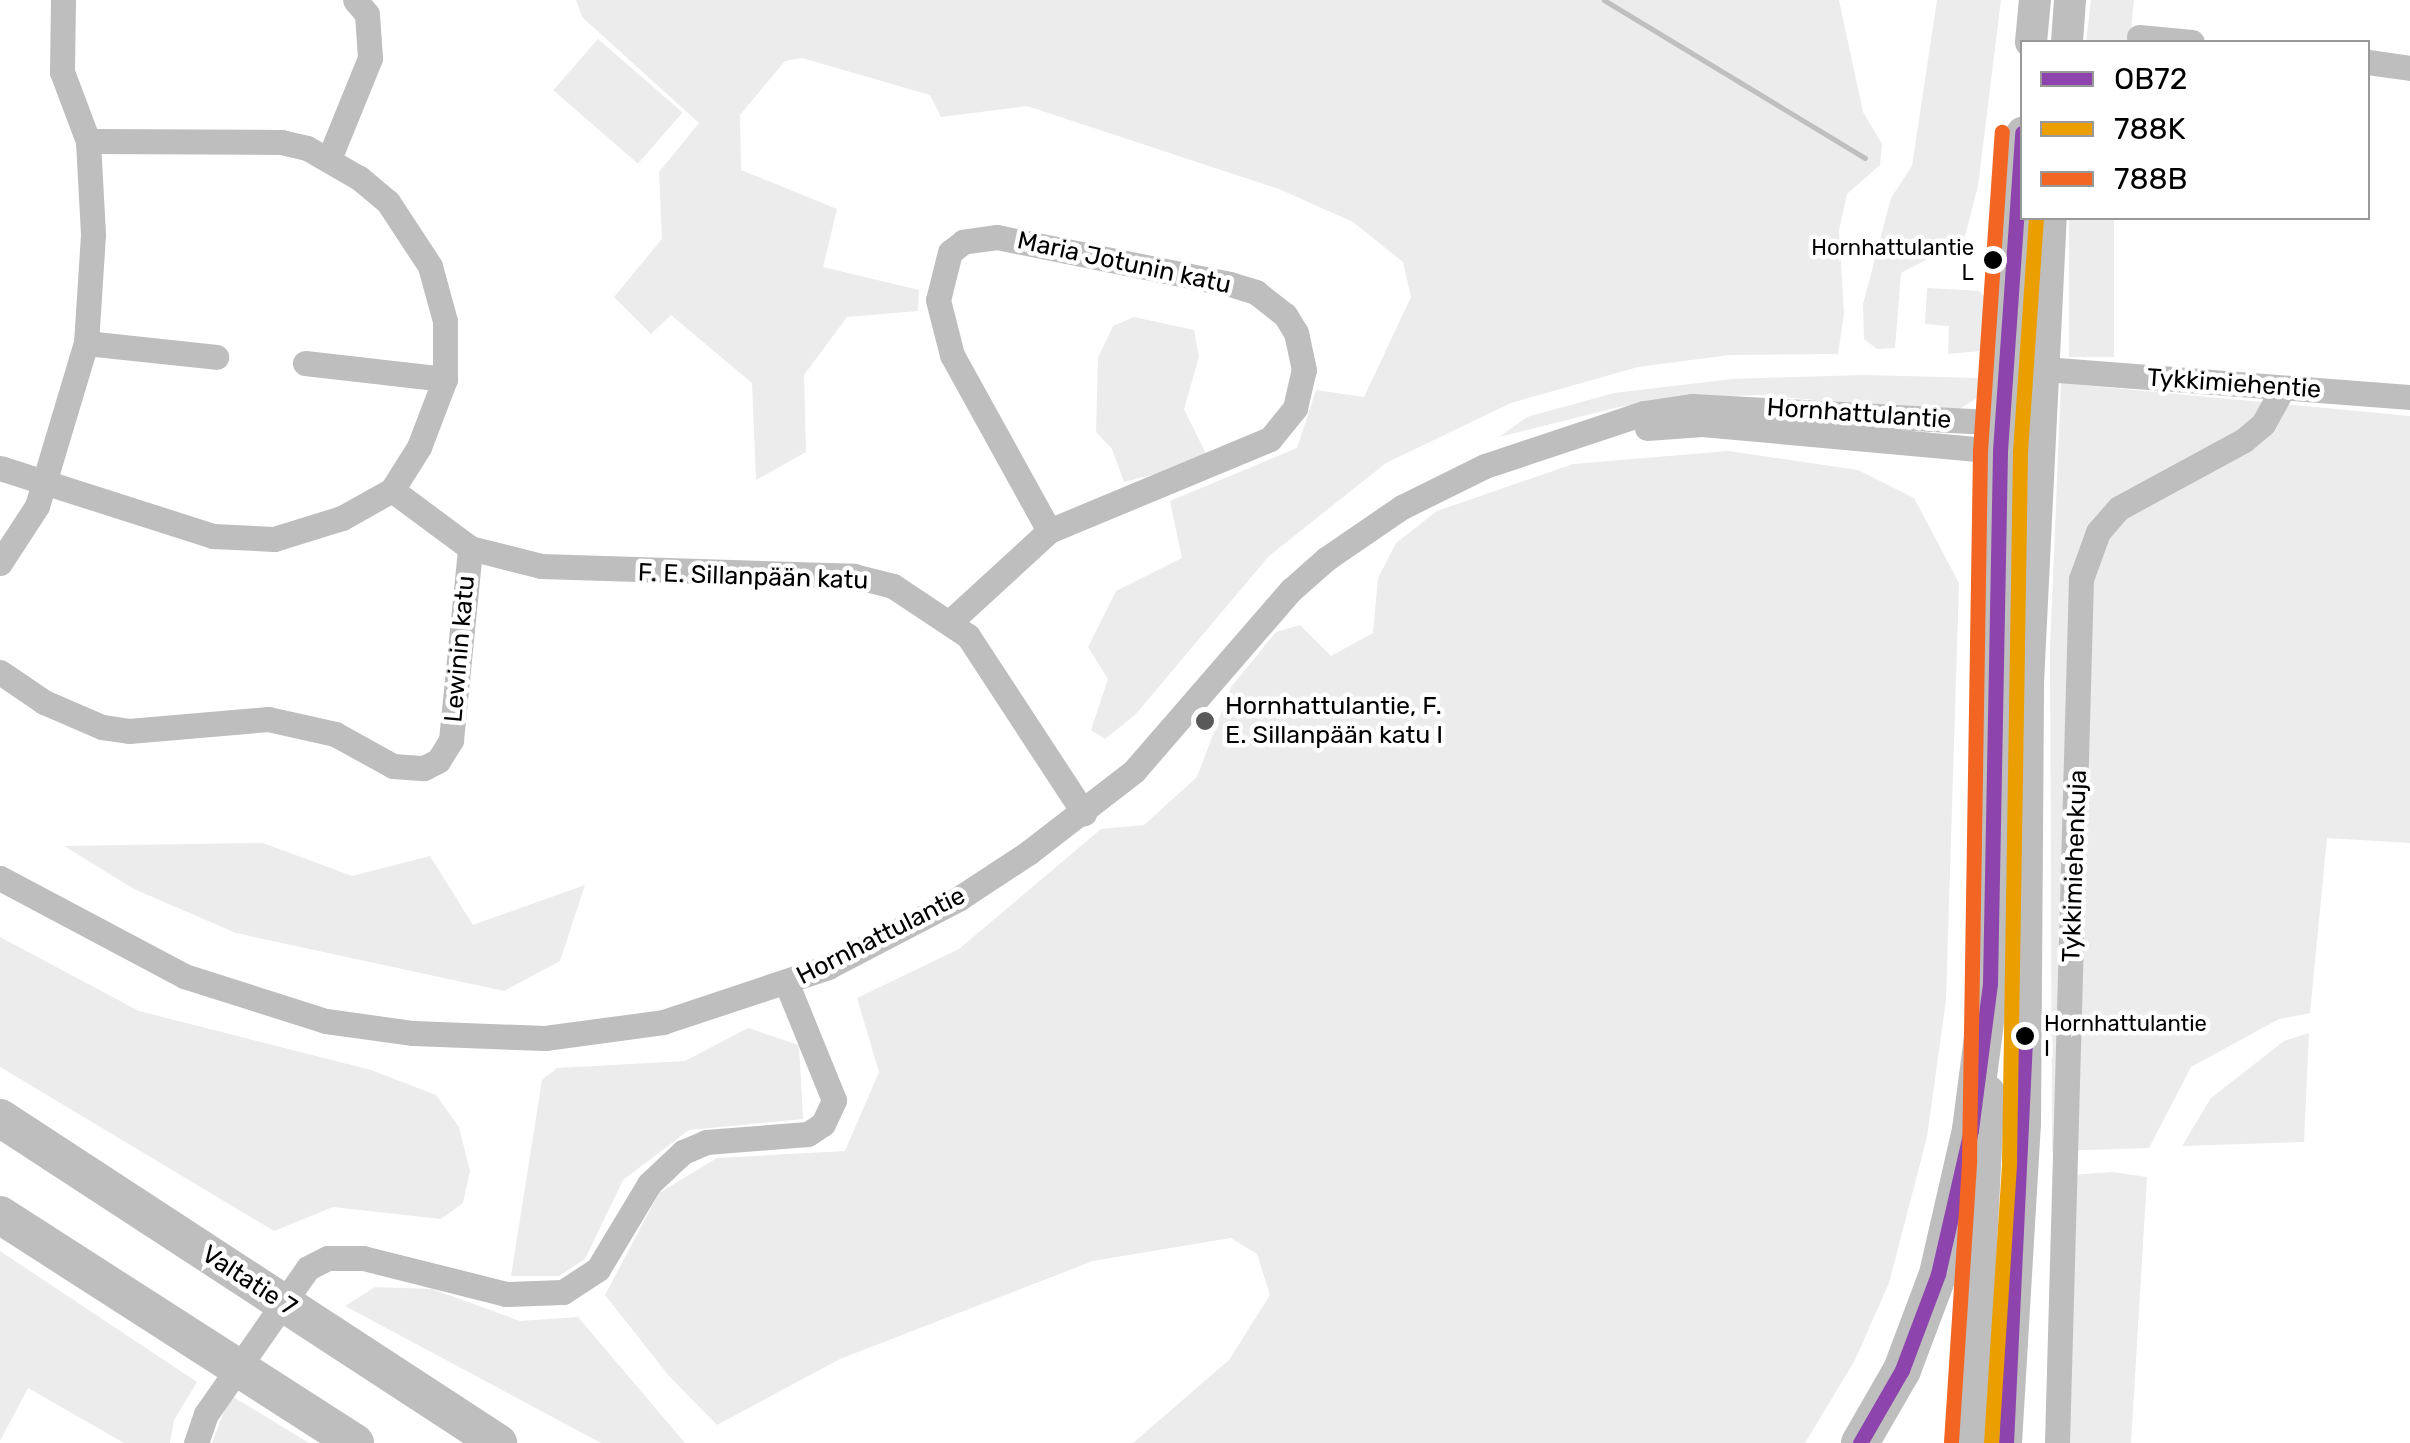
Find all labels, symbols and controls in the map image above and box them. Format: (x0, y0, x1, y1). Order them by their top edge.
legend (2020, 40, 2370, 220)
text: OB72 (2114, 61, 2187, 97)
text: 788K (2114, 111, 2186, 147)
text: 788B (2114, 161, 2188, 197)
street label: Maria Jotunin katu (1014, 226, 1234, 300)
place label: Hornhattulantie L (1811, 234, 1974, 286)
marker: Hornhattulantie L (1983, 250, 2003, 270)
street label: Tykkimiehentie (2146, 363, 2322, 405)
street label: Hornhattulantie (1766, 393, 1952, 435)
street label: F. E. Sillanpään katu (637, 558, 869, 596)
street label: Lewinin katu (439, 574, 481, 724)
place label: Hornhattulantie, F. E. Sillanpään katu I (1225, 692, 1443, 751)
marker: Hornhattulantie, F. E. Sillanpään katu I (1194, 710, 1216, 732)
street label: Tykkimiehenkuja (2057, 769, 2093, 963)
street label: Hornhattulantie (792, 881, 970, 991)
place label: Hornhattulantie I (2044, 1010, 2207, 1062)
marker: Hornhattulantie I (2015, 1026, 2035, 1046)
street label: Valtatie 7 (196, 1239, 302, 1323)

